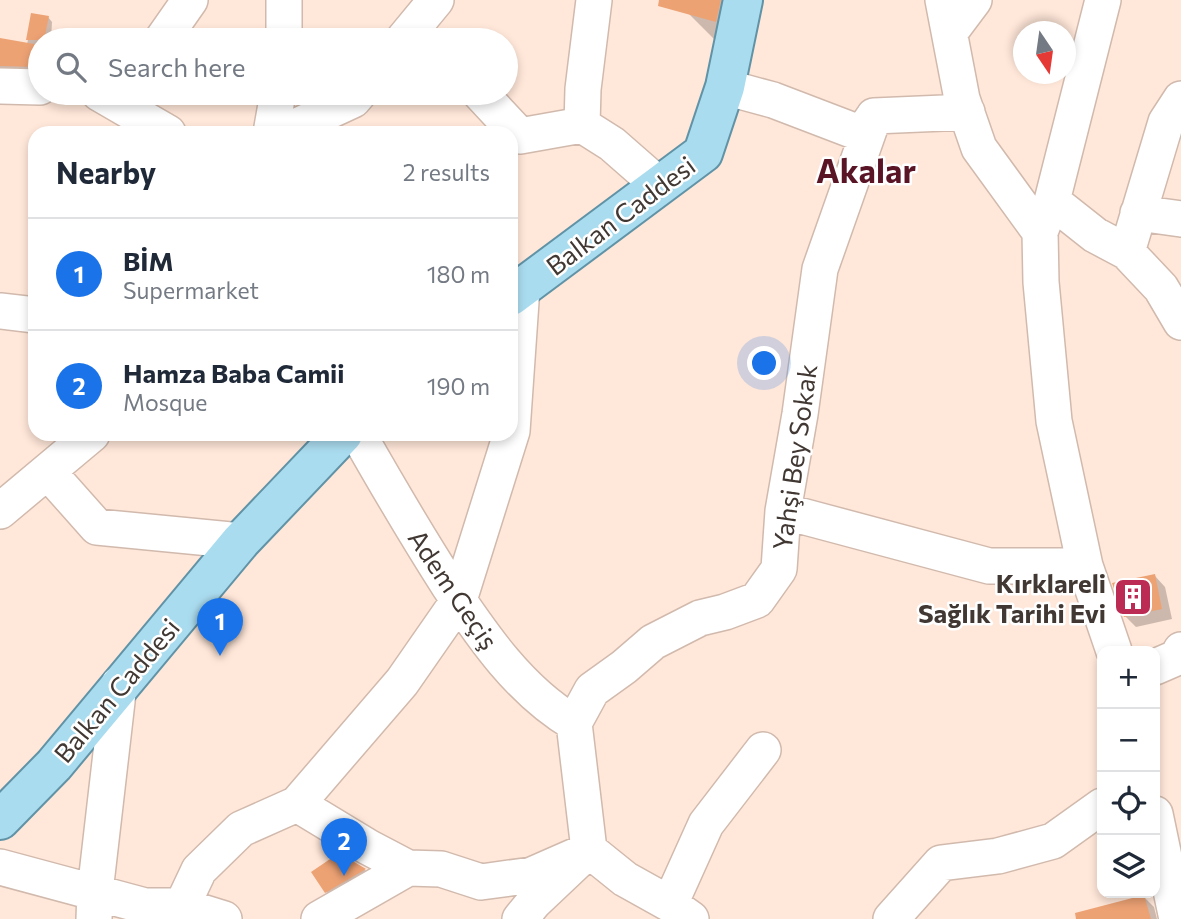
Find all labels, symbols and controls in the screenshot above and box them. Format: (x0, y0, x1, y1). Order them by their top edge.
north arrow (1013, 21, 1076, 84)
search box (28, 28, 518, 105)
icon: search (52, 48, 90, 86)
text: Search here (108, 51, 246, 82)
street label: Balkan Caddesi (540, 149, 700, 281)
district label: Akalar (816, 149, 916, 190)
text: Nearby (56, 153, 156, 190)
text: 2 results (403, 158, 490, 186)
text: BİM (123, 245, 173, 276)
text: 1 (74, 260, 84, 288)
text: 180 m (427, 260, 490, 288)
text: Supermarket (123, 276, 259, 304)
your location (747, 346, 781, 380)
text: Hamza Baba Camii (123, 357, 345, 388)
street label: Yahşi Bey Sokak (766, 362, 822, 552)
text: 2 (72, 372, 86, 400)
text: 190 m (427, 372, 490, 400)
text: Mosque (123, 388, 207, 416)
street label: Adem Geçiş (403, 523, 505, 655)
place label: Kırklareli Sağlık Tarihi Evi (918, 567, 1106, 628)
building icon: Kırklareli Sağlık Tarihi Evi (1112, 576, 1154, 618)
pin: 1 (197, 598, 243, 656)
street label: Balkan Caddesi (47, 612, 185, 768)
map controls (1097, 646, 1160, 898)
button: + (1097, 646, 1160, 709)
button: − (1097, 709, 1160, 772)
button: locate (1097, 772, 1160, 835)
pin: 2 (321, 818, 367, 876)
button: layers (1097, 835, 1160, 898)

